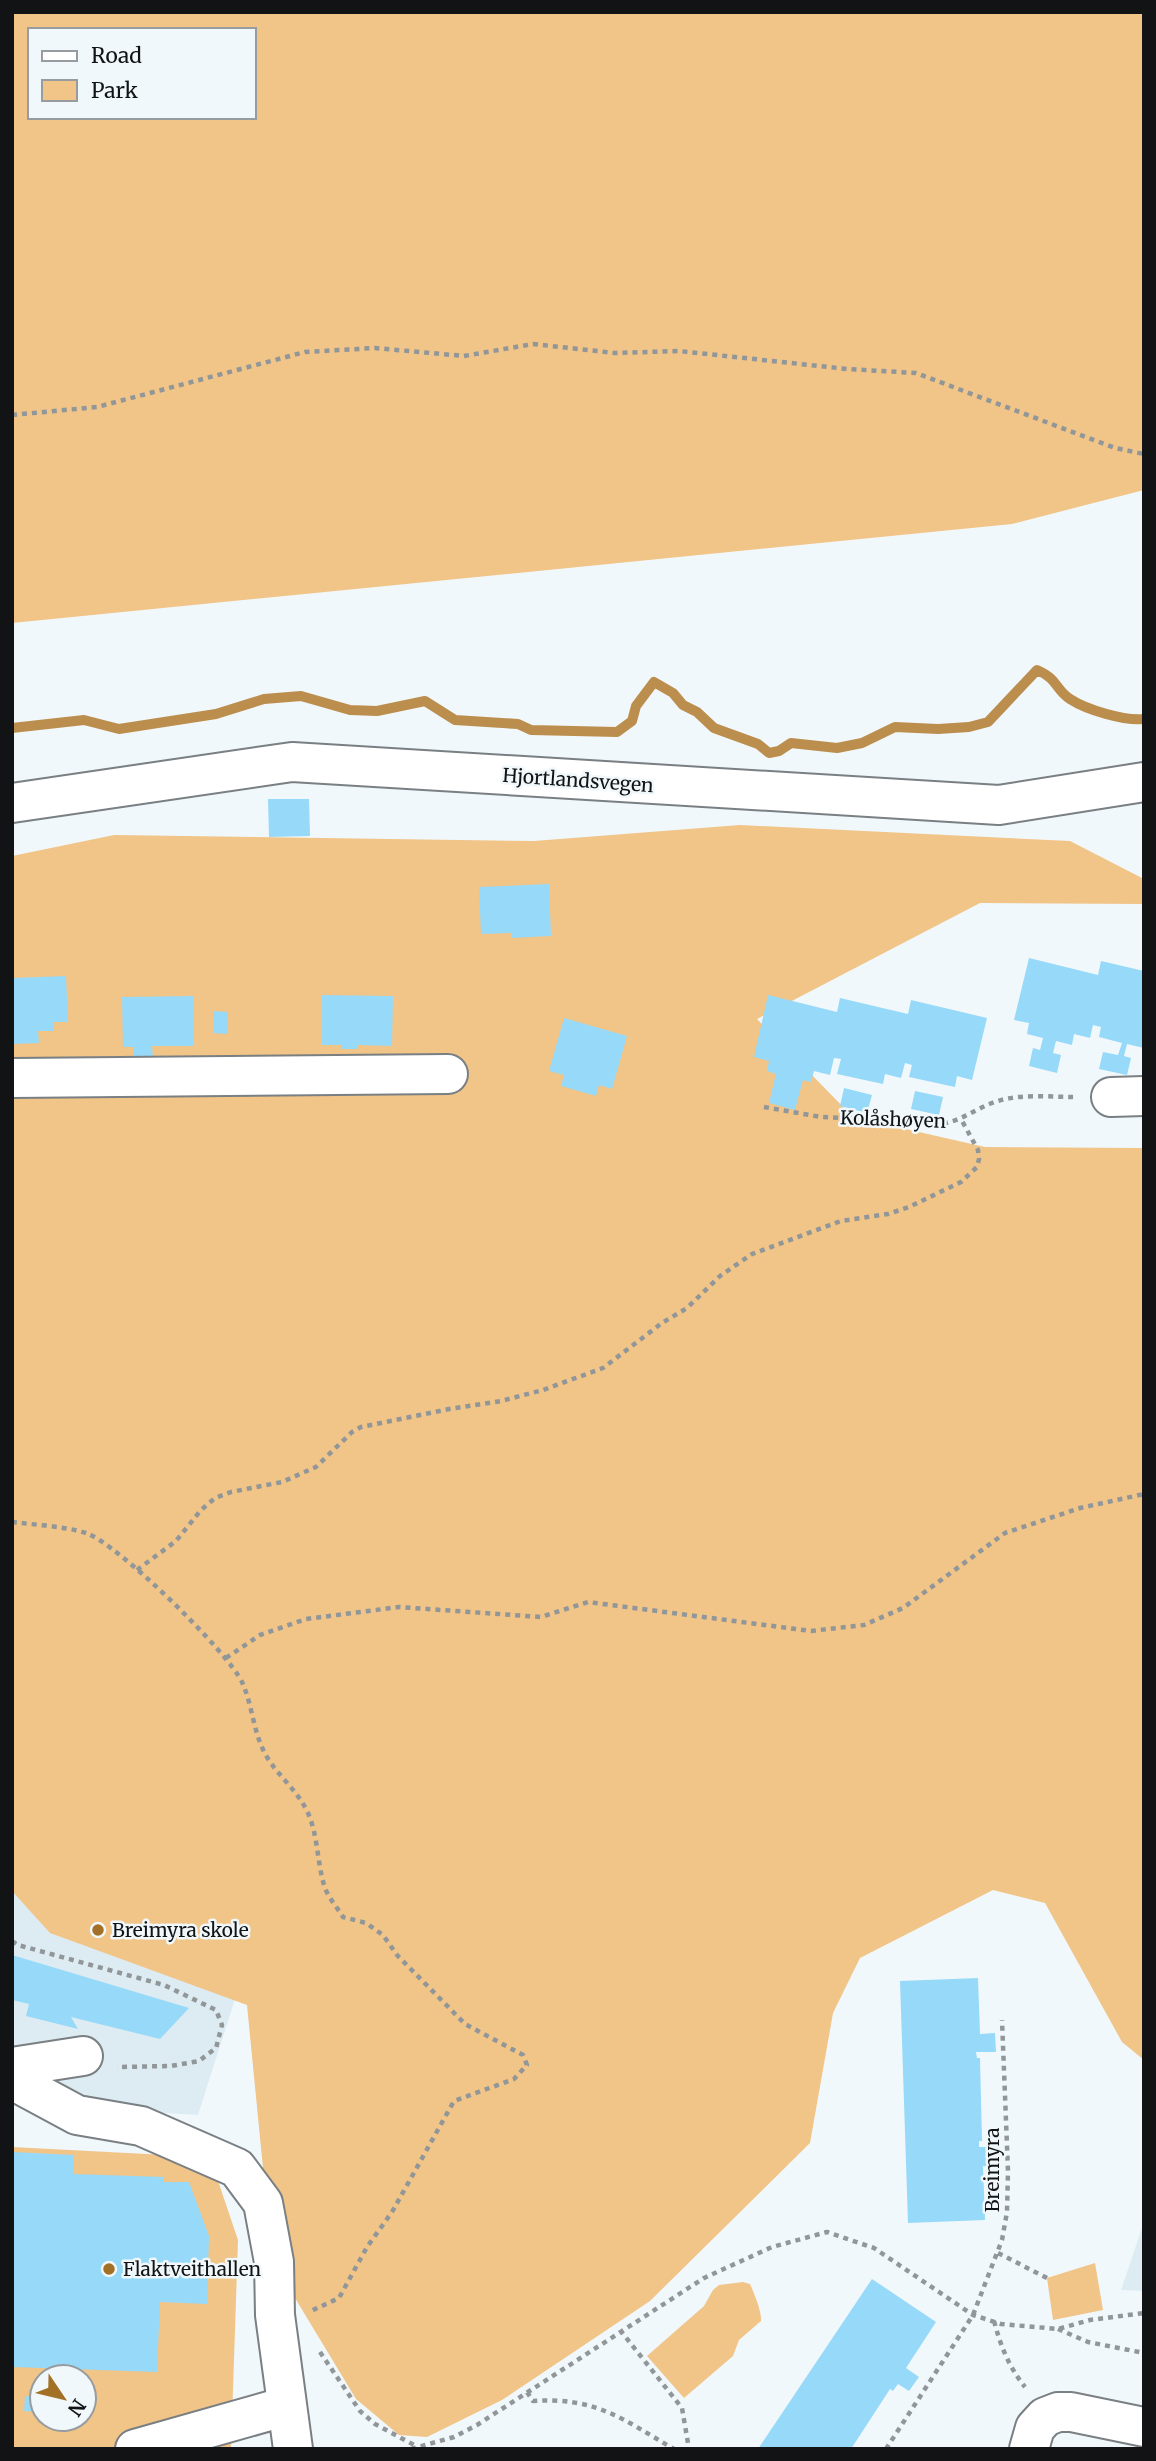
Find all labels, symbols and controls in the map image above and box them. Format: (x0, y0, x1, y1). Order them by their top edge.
legend (28, 28, 256, 119)
text: Road (91, 42, 142, 69)
text: Park (91, 77, 138, 104)
street label: Hjortlandsvegen (502, 763, 655, 797)
street label: Kolåshøyen (839, 1105, 947, 1133)
place label: Breimyra skole (112, 1918, 249, 1942)
marker: Breimyra skole (90, 1922, 106, 1938)
street label: Breimyra (980, 2128, 1004, 2212)
place label: Flaktveithallen (123, 2257, 262, 2281)
marker: Flaktveithallen (101, 2261, 117, 2277)
north arrow (28, 2363, 98, 2433)
text: N (63, 2395, 91, 2421)

